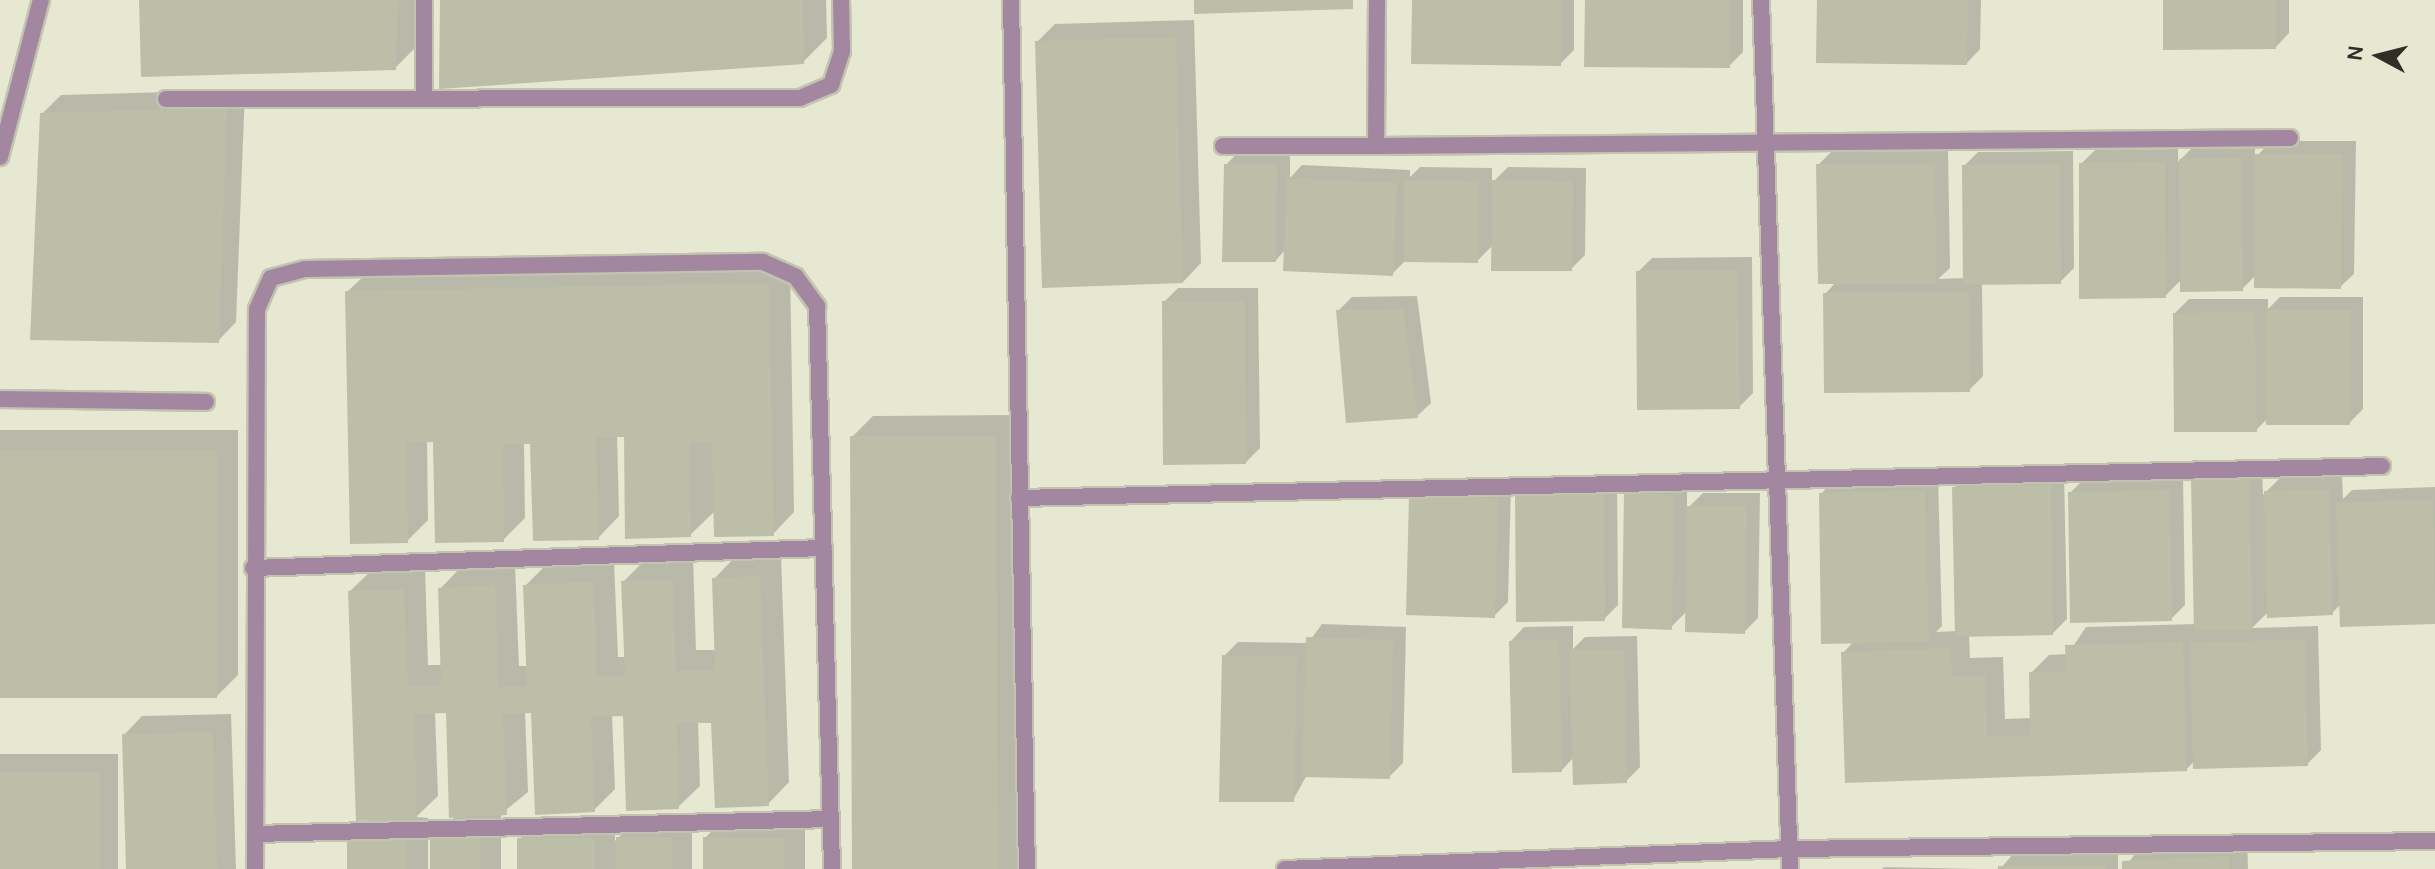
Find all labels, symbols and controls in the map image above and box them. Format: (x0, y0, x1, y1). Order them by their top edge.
north arrow (2339, 16, 2419, 96)
text: N (2341, 44, 2369, 62)

